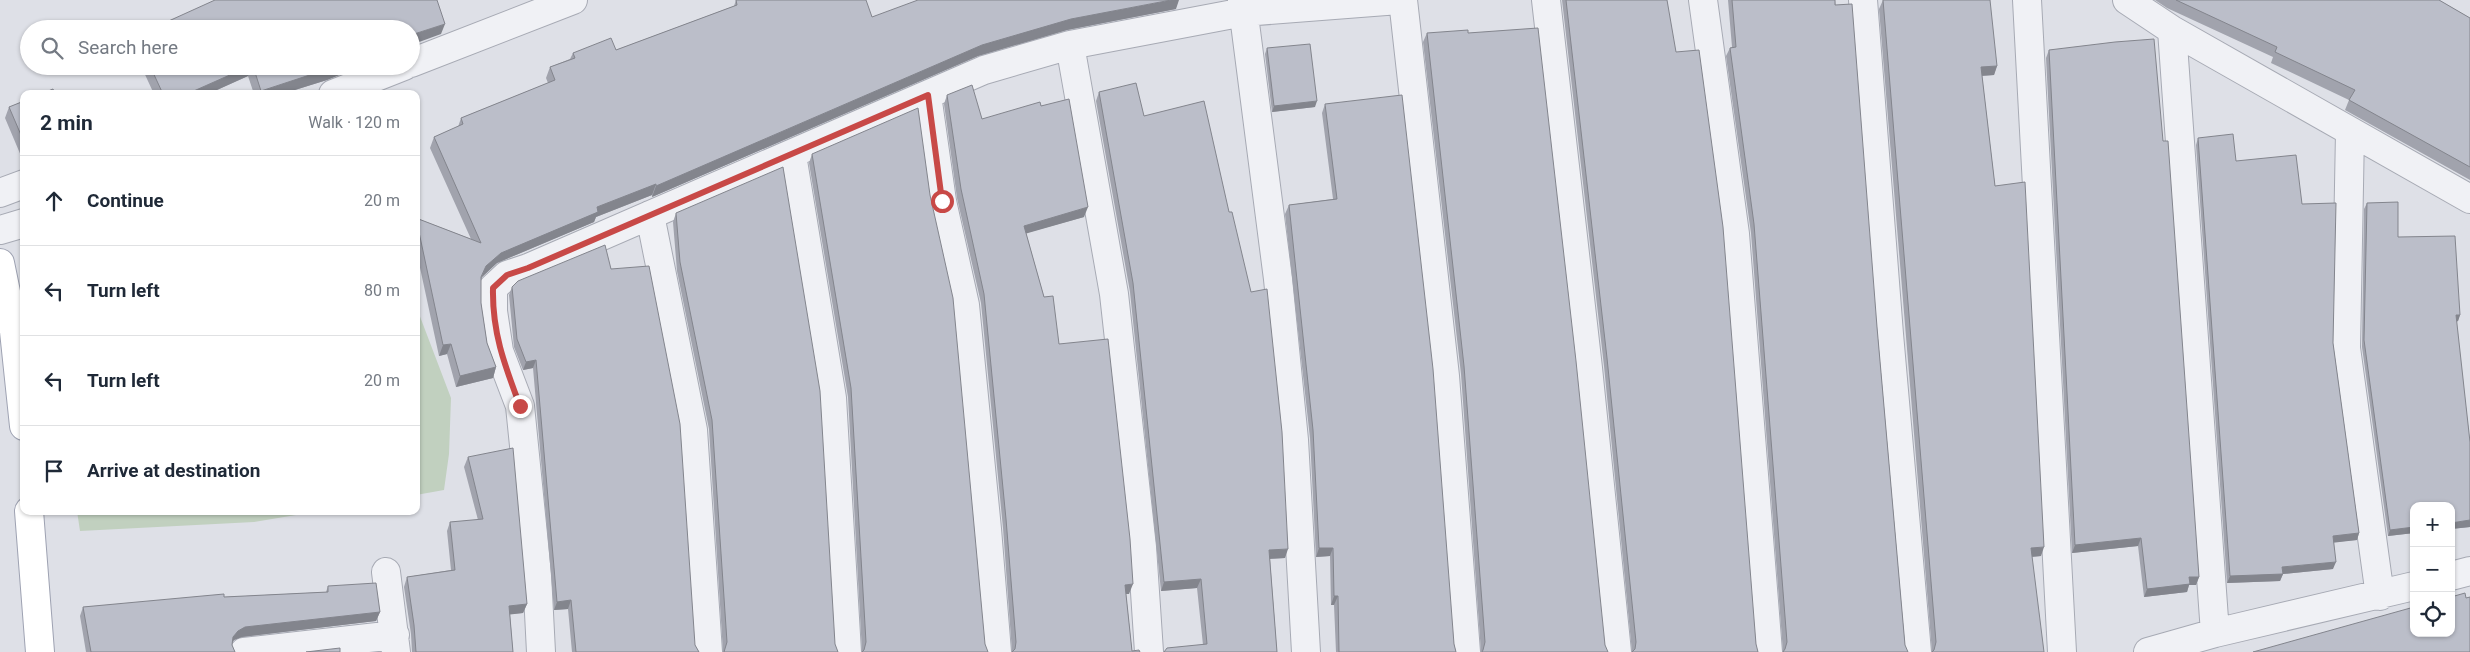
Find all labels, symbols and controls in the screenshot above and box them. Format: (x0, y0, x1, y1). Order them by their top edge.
search box (20, 20, 420, 75)
icon: search (38, 34, 66, 62)
text: Search here (78, 36, 178, 59)
text: 2 min (40, 111, 93, 135)
text: Walk · 120 m (308, 113, 400, 132)
icon: ahead (40, 187, 68, 215)
text: Continue (87, 189, 164, 212)
route start (931, 190, 954, 213)
text: 20 m (364, 191, 400, 210)
icon: left (40, 277, 68, 305)
text: Turn left (87, 279, 160, 302)
text: 80 m (364, 281, 400, 300)
icon: left (40, 367, 68, 395)
text: Turn left (87, 369, 160, 392)
text: 20 m (364, 371, 400, 390)
route end (509, 395, 532, 418)
icon: arrive (40, 457, 68, 485)
text: Arrive at destination (87, 459, 260, 482)
map controls (2410, 502, 2455, 637)
button: + (2410, 502, 2455, 547)
button: − (2410, 547, 2455, 592)
button: locate (2410, 592, 2455, 637)

